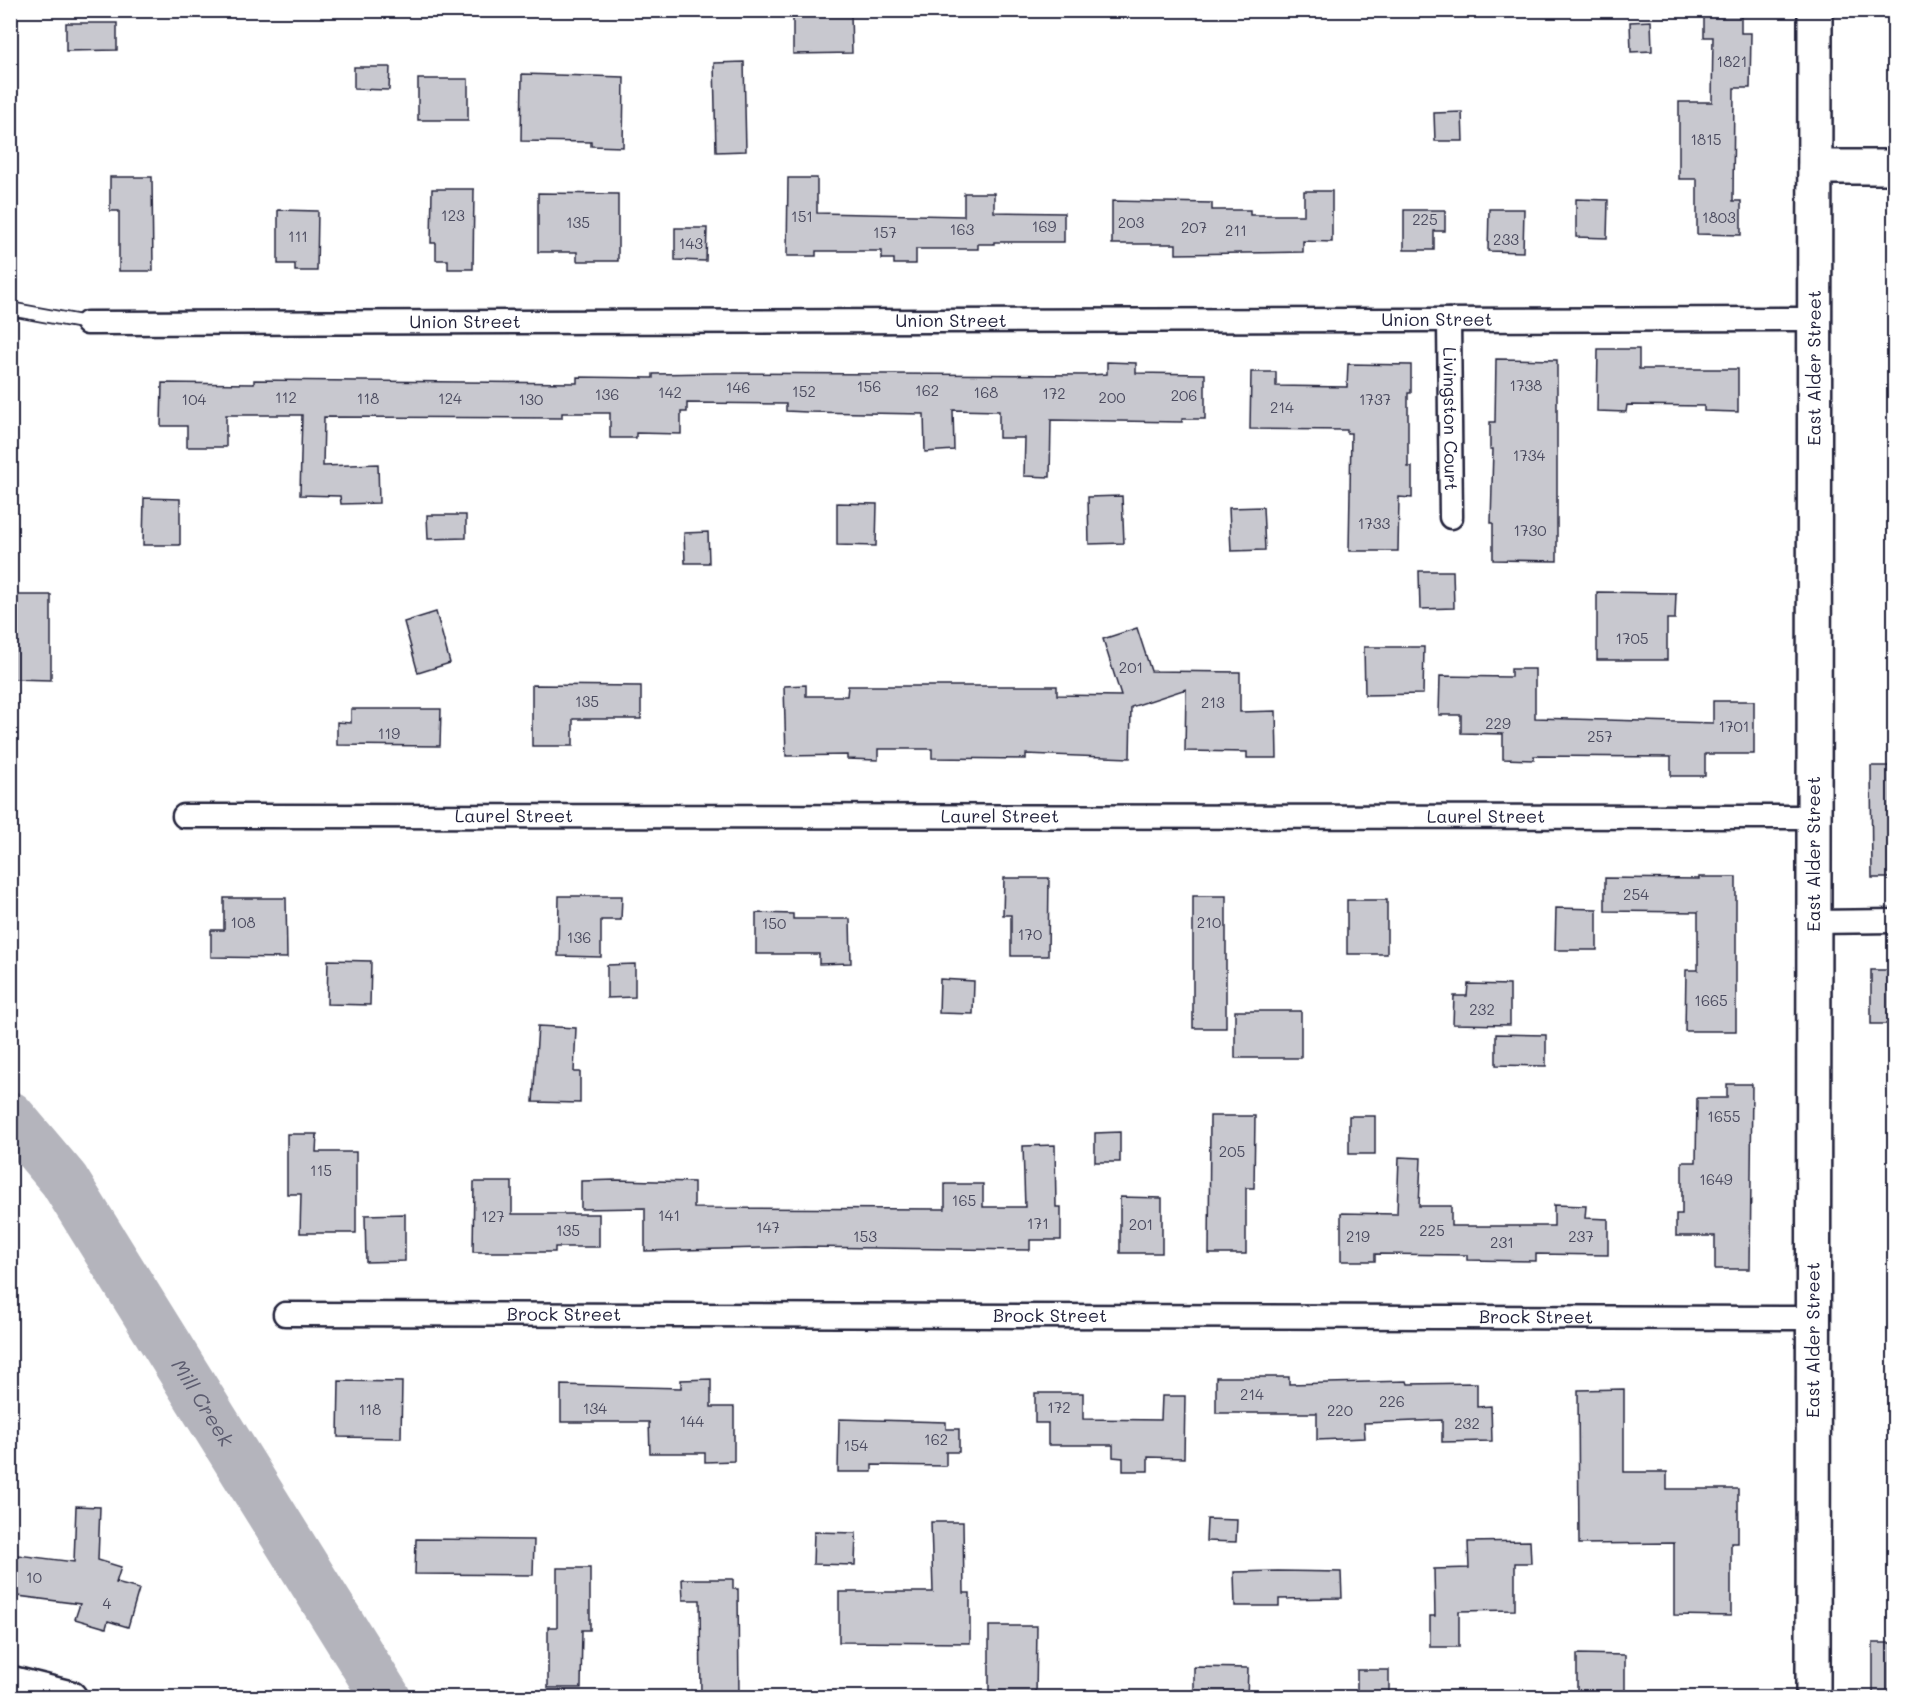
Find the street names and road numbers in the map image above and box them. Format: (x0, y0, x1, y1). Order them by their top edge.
street label: East Alder Street (1801, 290, 1826, 446)
street label: Union Street (1381, 307, 1493, 331)
street label: Union Street (895, 308, 1007, 332)
street label: Union Street (409, 309, 521, 333)
street label: Livingston Court (1438, 347, 1464, 491)
street label: East Alder Street (1801, 776, 1825, 932)
street label: Laurel Street (455, 803, 573, 827)
street label: Laurel Street (941, 803, 1059, 828)
street label: Laurel Street (1427, 804, 1545, 828)
street label: East Alder Street (1800, 1262, 1825, 1418)
street label: Brock Street (507, 1302, 621, 1326)
street label: Brock Street (993, 1303, 1107, 1327)
street label: Brock Street (1479, 1304, 1593, 1328)

